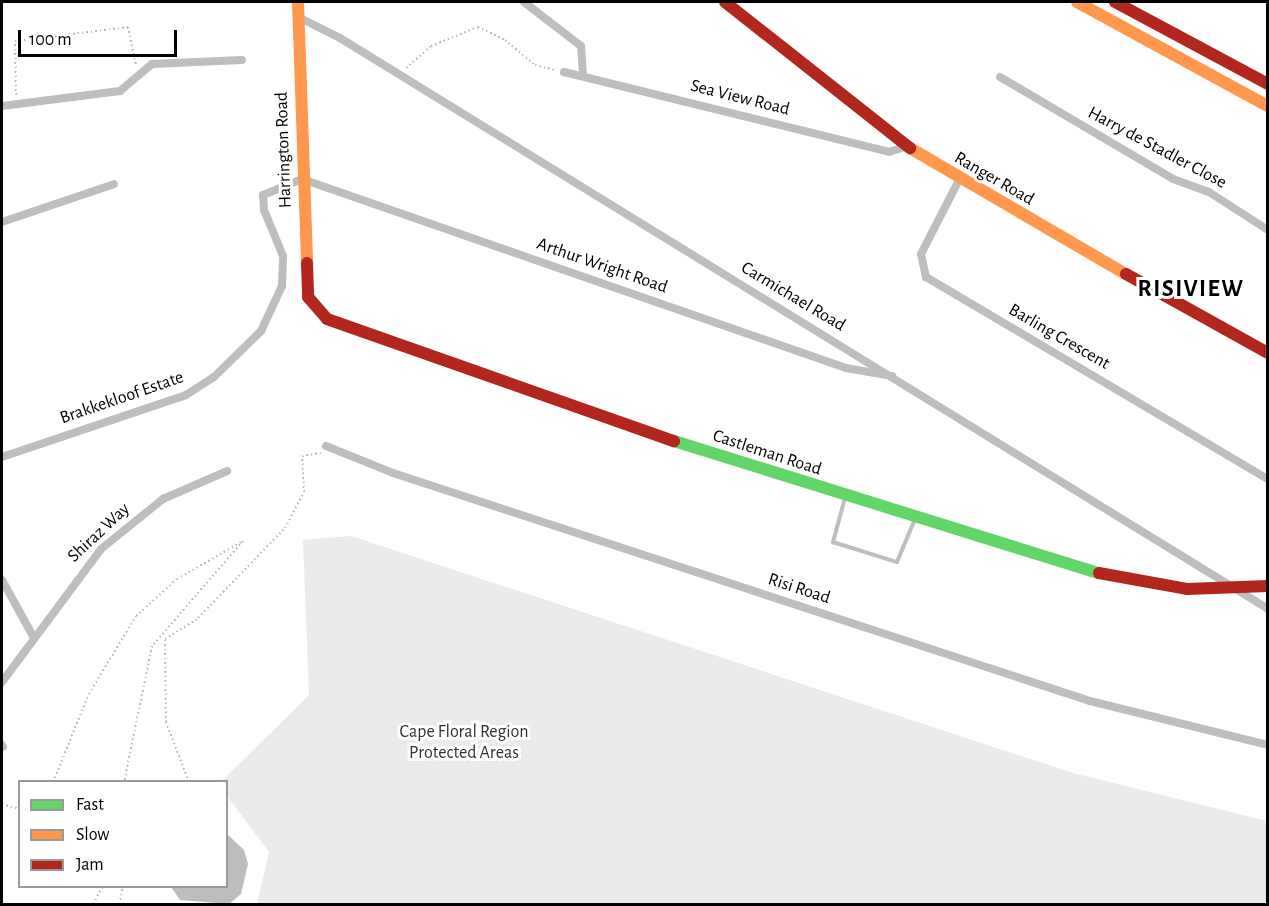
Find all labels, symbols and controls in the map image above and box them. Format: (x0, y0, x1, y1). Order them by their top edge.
scale bar (21, 18, 180, 56)
text: 100 m (29, 31, 72, 49)
street label: Sea View Road (688, 75, 792, 121)
street label: Harrington Road (271, 91, 297, 209)
street label: Harry de Stadler Close (1084, 102, 1230, 194)
street label: Ranger Road (950, 147, 1038, 211)
street label: Arthur Wright Road (534, 233, 670, 299)
street label: Carmichael Road (737, 257, 849, 337)
district label: RISIVIEW (1137, 276, 1245, 304)
street label: Barling Crescent (1004, 299, 1114, 375)
street label: Brakkekloof Estate (57, 367, 187, 429)
street label: Castleman Road (710, 425, 824, 481)
street label: Shiraz Way (63, 499, 135, 567)
street label: Risi Road (765, 569, 833, 609)
park label: Cape Floral Region Protected Areas (400, 722, 528, 764)
legend (18, 780, 228, 888)
text: Fast (76, 796, 104, 814)
text: Slow (76, 826, 109, 844)
text: Jam (76, 856, 104, 874)

